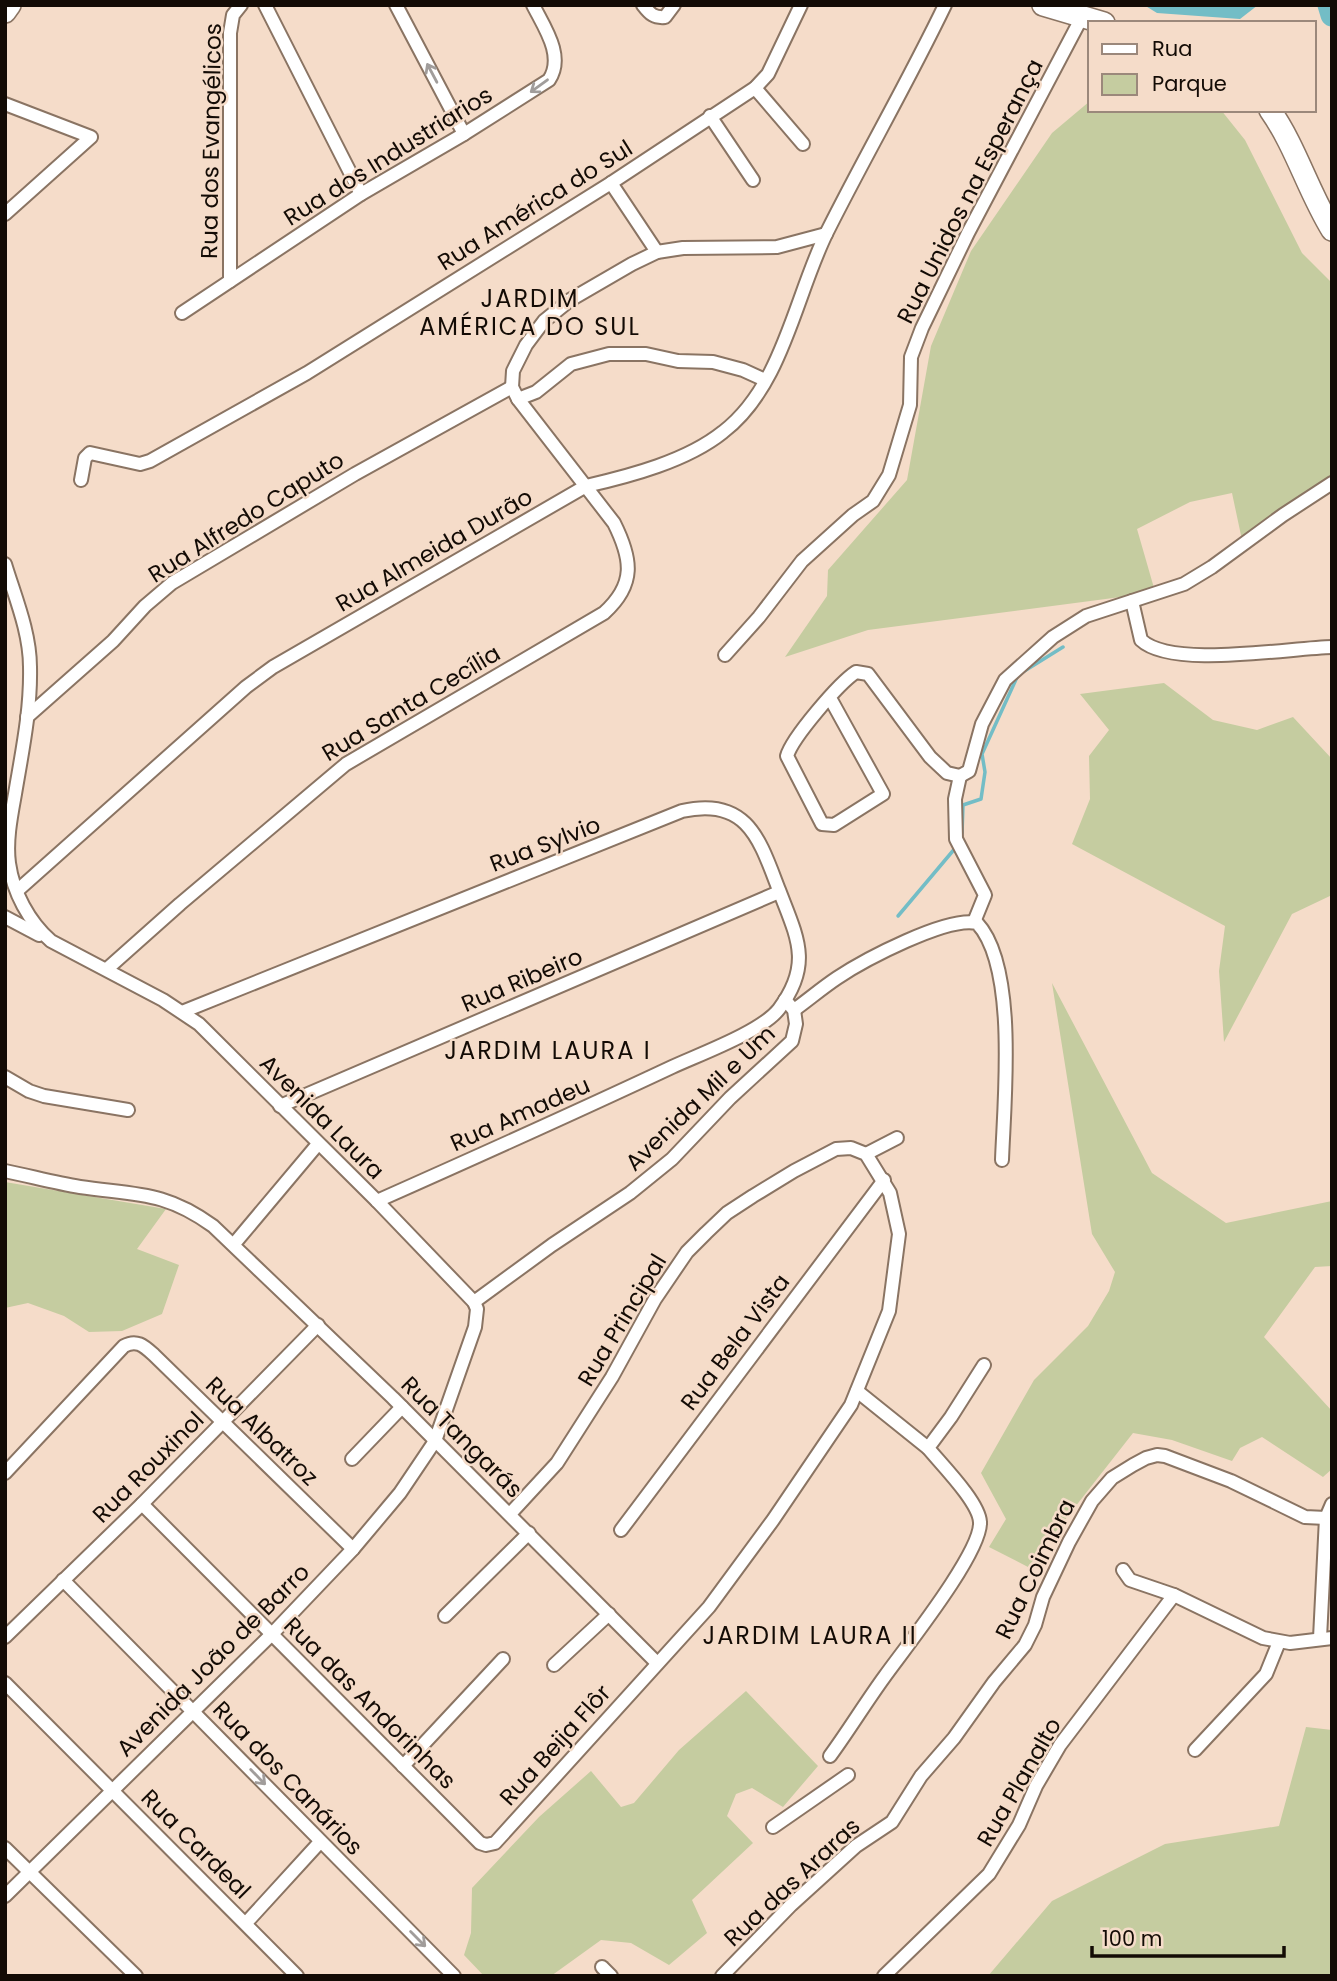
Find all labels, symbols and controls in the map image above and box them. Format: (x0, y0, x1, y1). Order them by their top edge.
legend (1088, 21, 1316, 112)
street label: Rua dos Evangélicos (193, 23, 229, 259)
text: Rua (1152, 34, 1192, 63)
street label: Rua Unidos na Esperança (889, 53, 1051, 329)
one-way arrow (425, 64, 439, 84)
text: Parque (1152, 69, 1227, 98)
street label: Rua dos Industriarios (278, 79, 498, 233)
one-way arrow (530, 79, 549, 93)
street label: Rua América do Sul (432, 132, 638, 278)
district label: JARDIM AMÉRICA DO SUL (419, 282, 641, 343)
street label: Rua Alfredo Caputo (142, 444, 350, 590)
street label: Rua Almeida Durão (330, 481, 538, 619)
street label: Rua Santa Cecília (316, 637, 506, 769)
street label: Rua Sylvio (485, 808, 605, 880)
street label: Rua Ribeiro (456, 940, 588, 1020)
street label: Avenida Mil e Um (618, 1018, 782, 1178)
district label: JARDIM LAURA I (444, 1034, 652, 1067)
street label: Avenida Laura (252, 1047, 392, 1187)
street label: Rua Amadeu (445, 1069, 595, 1159)
street label: Rua Principal (570, 1248, 674, 1392)
street label: Rua Bela Vista (673, 1267, 797, 1417)
street label: Rua Albatroz (199, 1369, 325, 1493)
street label: Rua Tangarás (394, 1369, 530, 1505)
street label: Rua Rouxinol (85, 1404, 211, 1530)
street label: Rua Coimbra (987, 1494, 1083, 1644)
street label: Avenida João de Barro (109, 1556, 317, 1764)
street label: Rua das Andorinhas (277, 1610, 463, 1796)
district label: JARDIM LAURA II (702, 1619, 918, 1652)
street label: Rua Beija Flôr (492, 1678, 618, 1812)
street label: Rua dos Canários (206, 1694, 370, 1862)
street label: Rua Planalto (969, 1712, 1069, 1852)
one-way arrow (249, 1768, 266, 1785)
street label: Rua Cardeal (134, 1782, 258, 1906)
street label: Rua das Araras (717, 1810, 867, 1954)
scale bar (1092, 1914, 1284, 1958)
text: 100 m (1102, 1924, 1162, 1953)
one-way arrow (409, 1930, 426, 1947)

